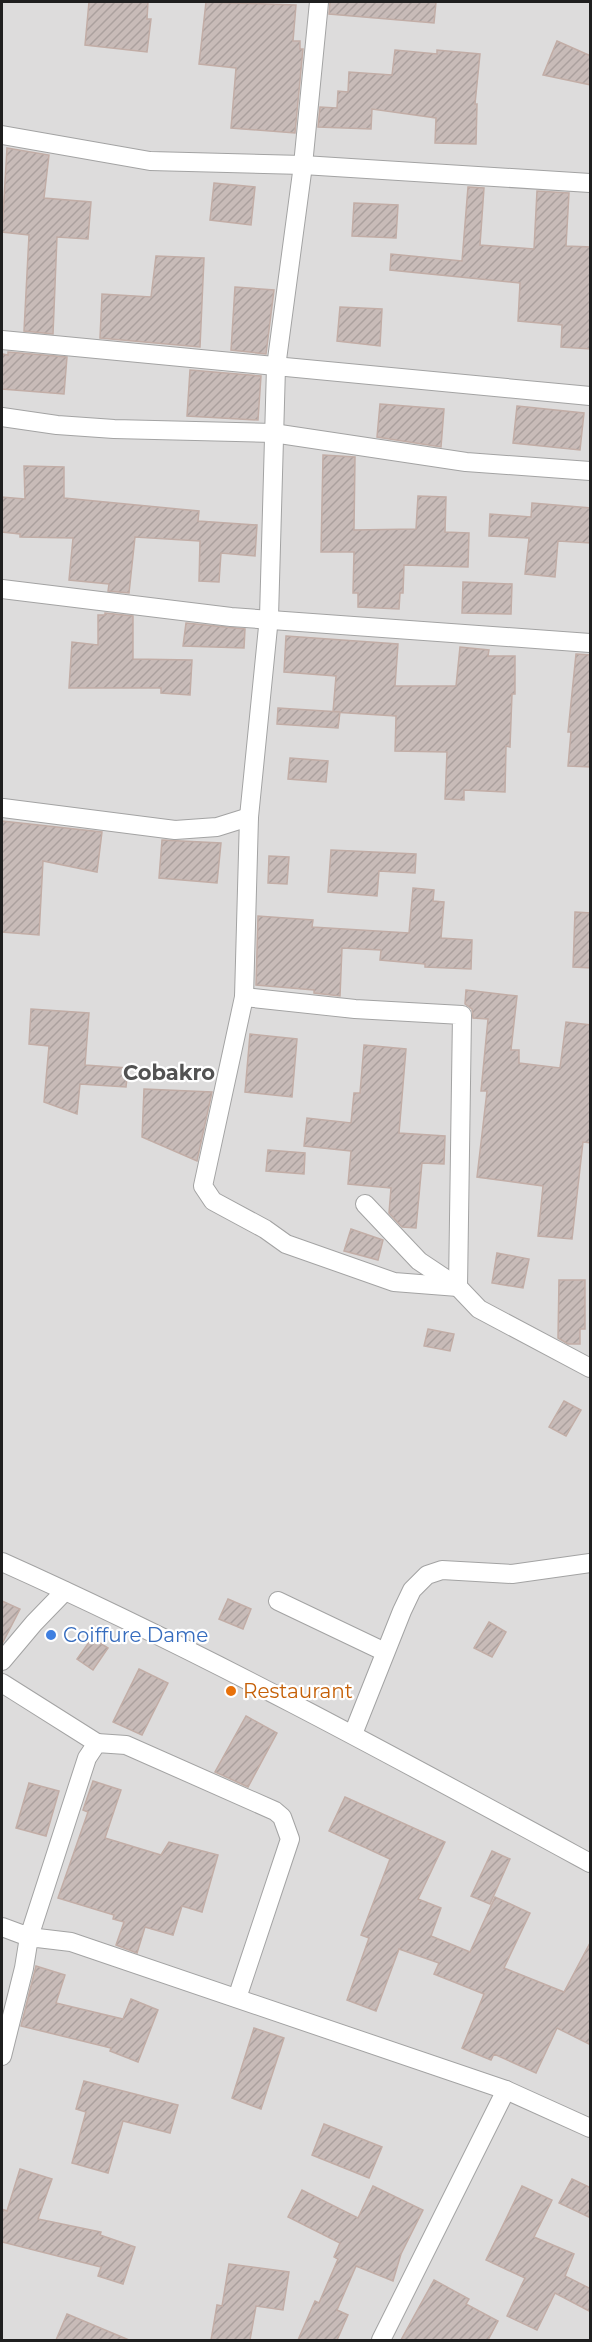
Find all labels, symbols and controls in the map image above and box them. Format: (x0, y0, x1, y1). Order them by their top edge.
district label: Cobakro (123, 1060, 215, 1085)
place label: Coiffure Dame (63, 1623, 208, 1647)
marker: Coiffure Dame (44, 1628, 58, 1642)
place label: Restaurant (243, 1679, 353, 1703)
marker: Restaurant (224, 1684, 238, 1698)

